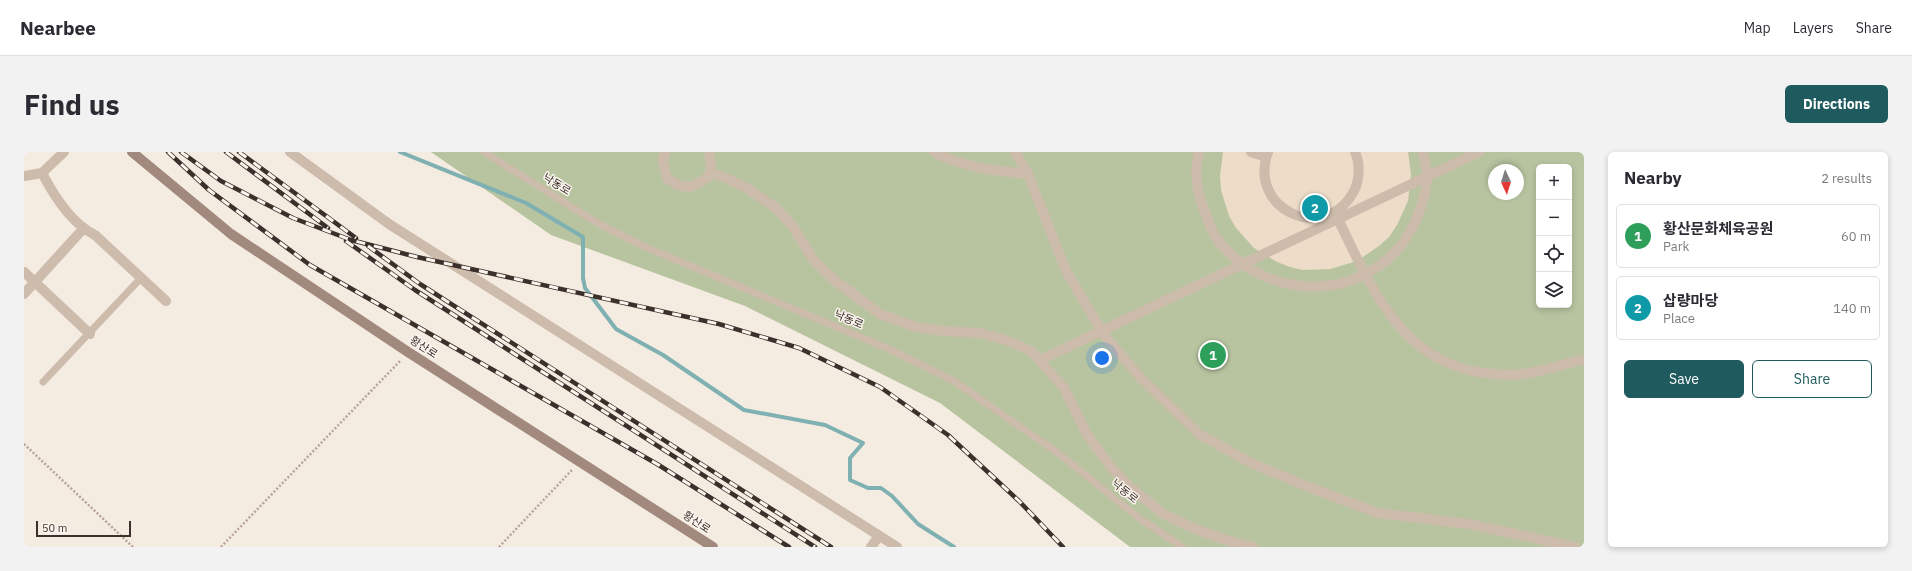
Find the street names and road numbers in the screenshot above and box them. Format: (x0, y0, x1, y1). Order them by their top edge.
street label: 낙동로 (540, 170, 574, 198)
street label: 낙동로 (832, 307, 866, 331)
street label: 황산로 (407, 333, 441, 361)
street label: 낙동로 (1109, 476, 1141, 506)
street label: 황산로 (680, 508, 714, 536)

